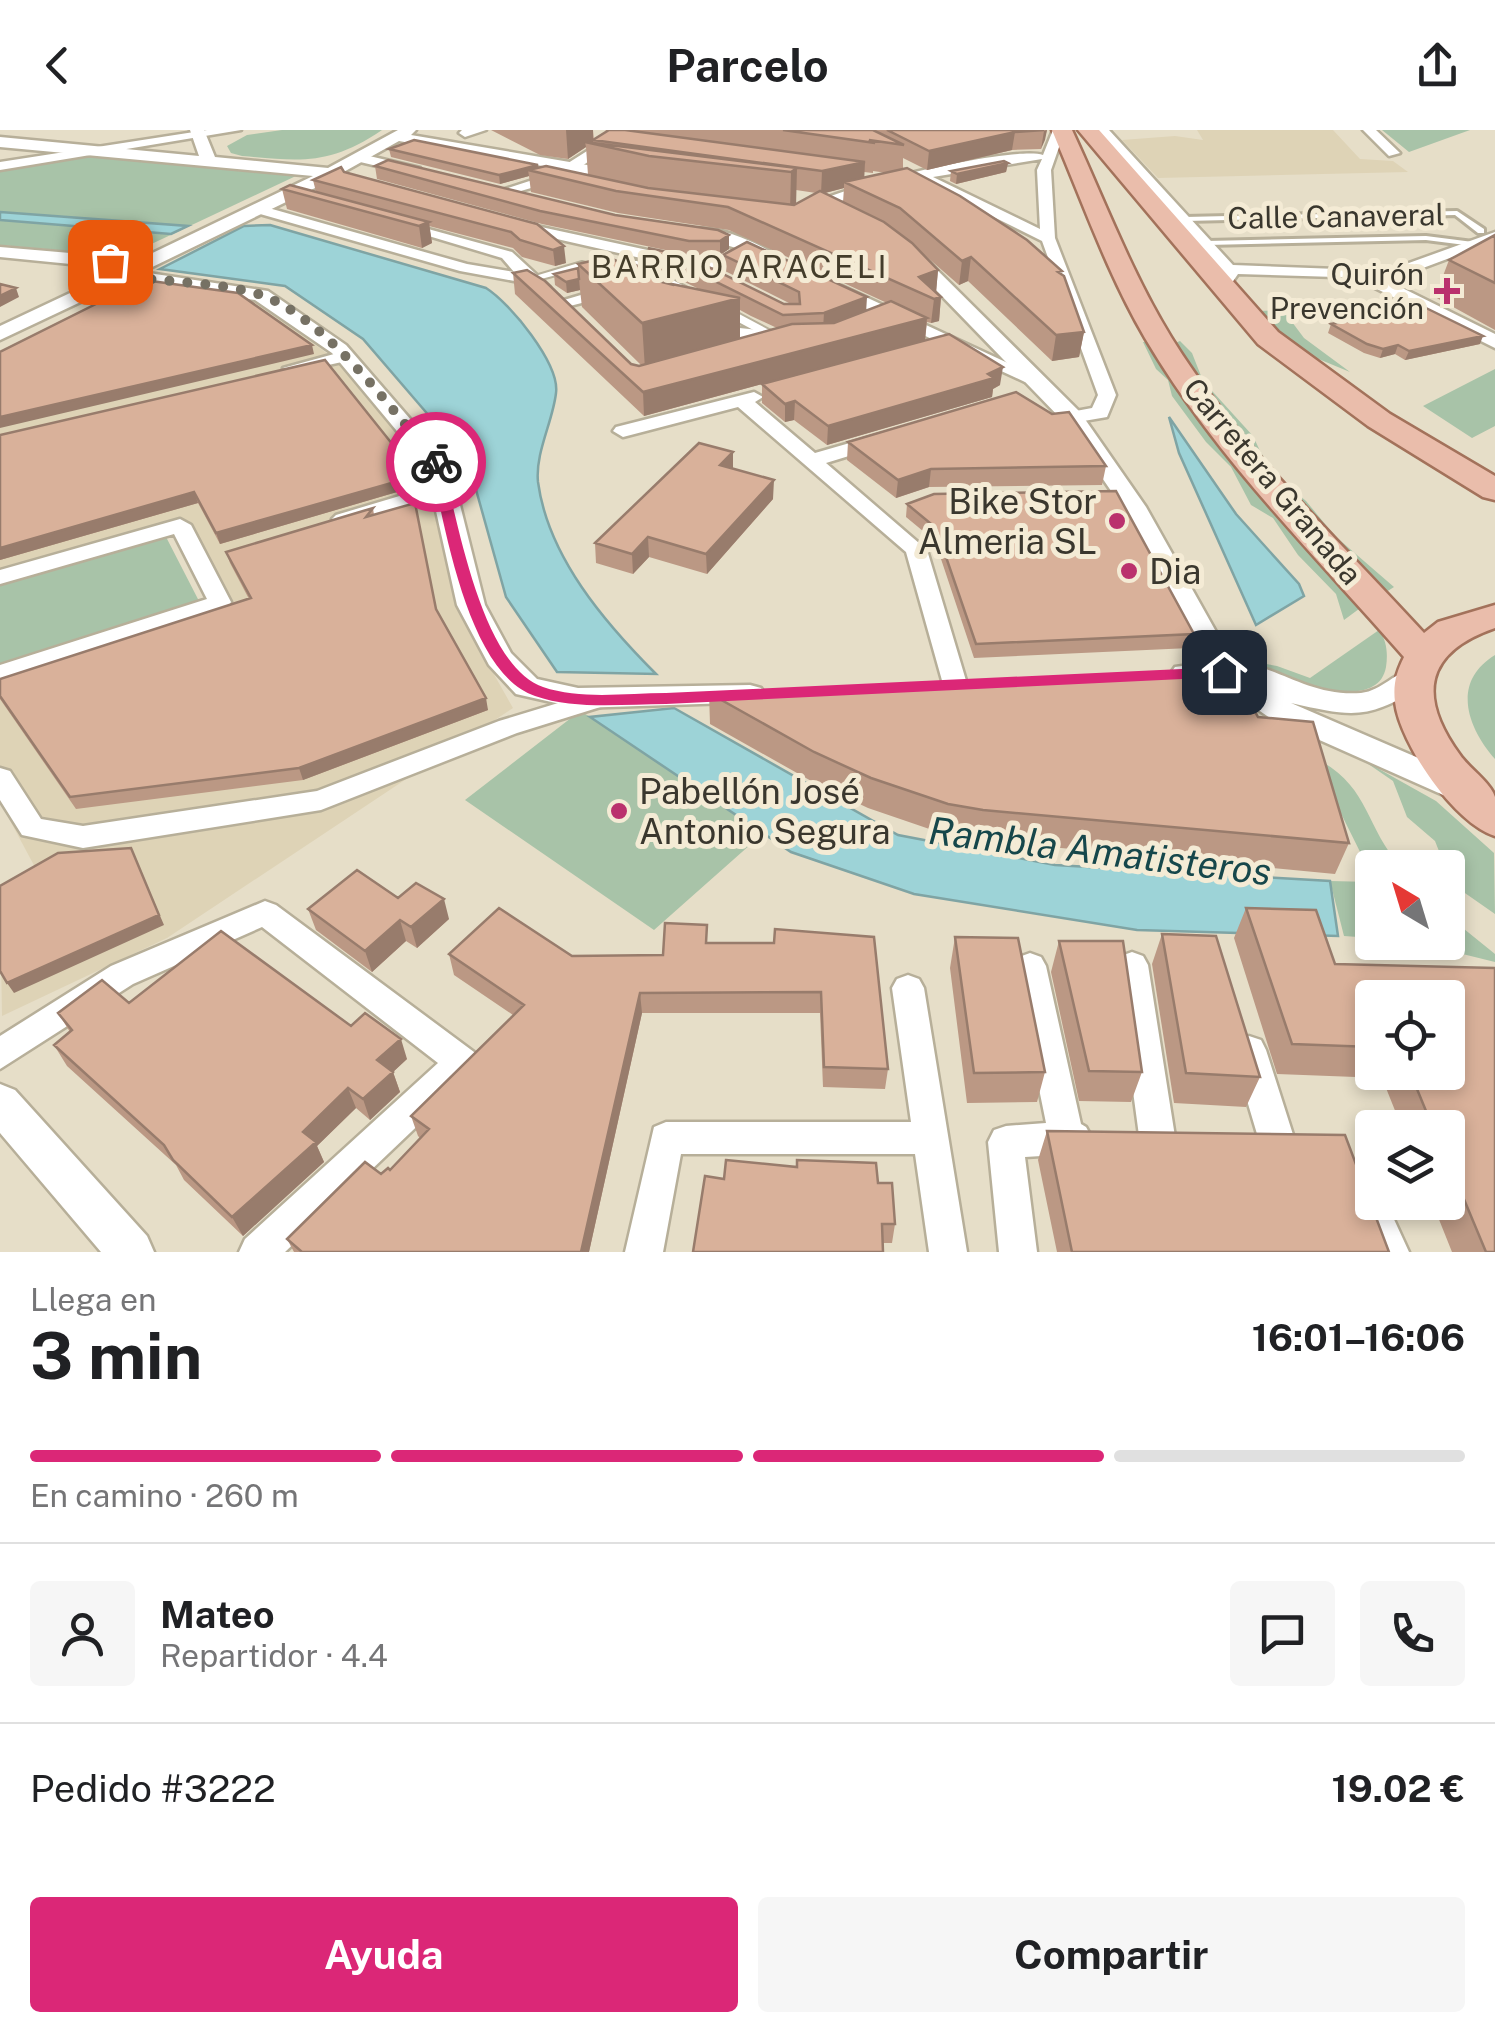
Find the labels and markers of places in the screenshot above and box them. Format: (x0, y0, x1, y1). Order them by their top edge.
pin (68, 220, 153, 305)
place label: Quirón Prevención (1270, 256, 1424, 326)
marker: Quirón Prevención (1434, 278, 1460, 304)
place label: Bike Stor Almeria SL (918, 481, 1097, 562)
marker: Bike Stor Almeria SL (1106, 510, 1128, 532)
place label: Dia (1149, 551, 1201, 592)
marker: Dia (1118, 560, 1140, 582)
pin (1182, 630, 1267, 715)
place label: Pabellón José Antonio Segura (639, 771, 891, 852)
marker: Pabellón José Antonio Segura (608, 800, 630, 822)

